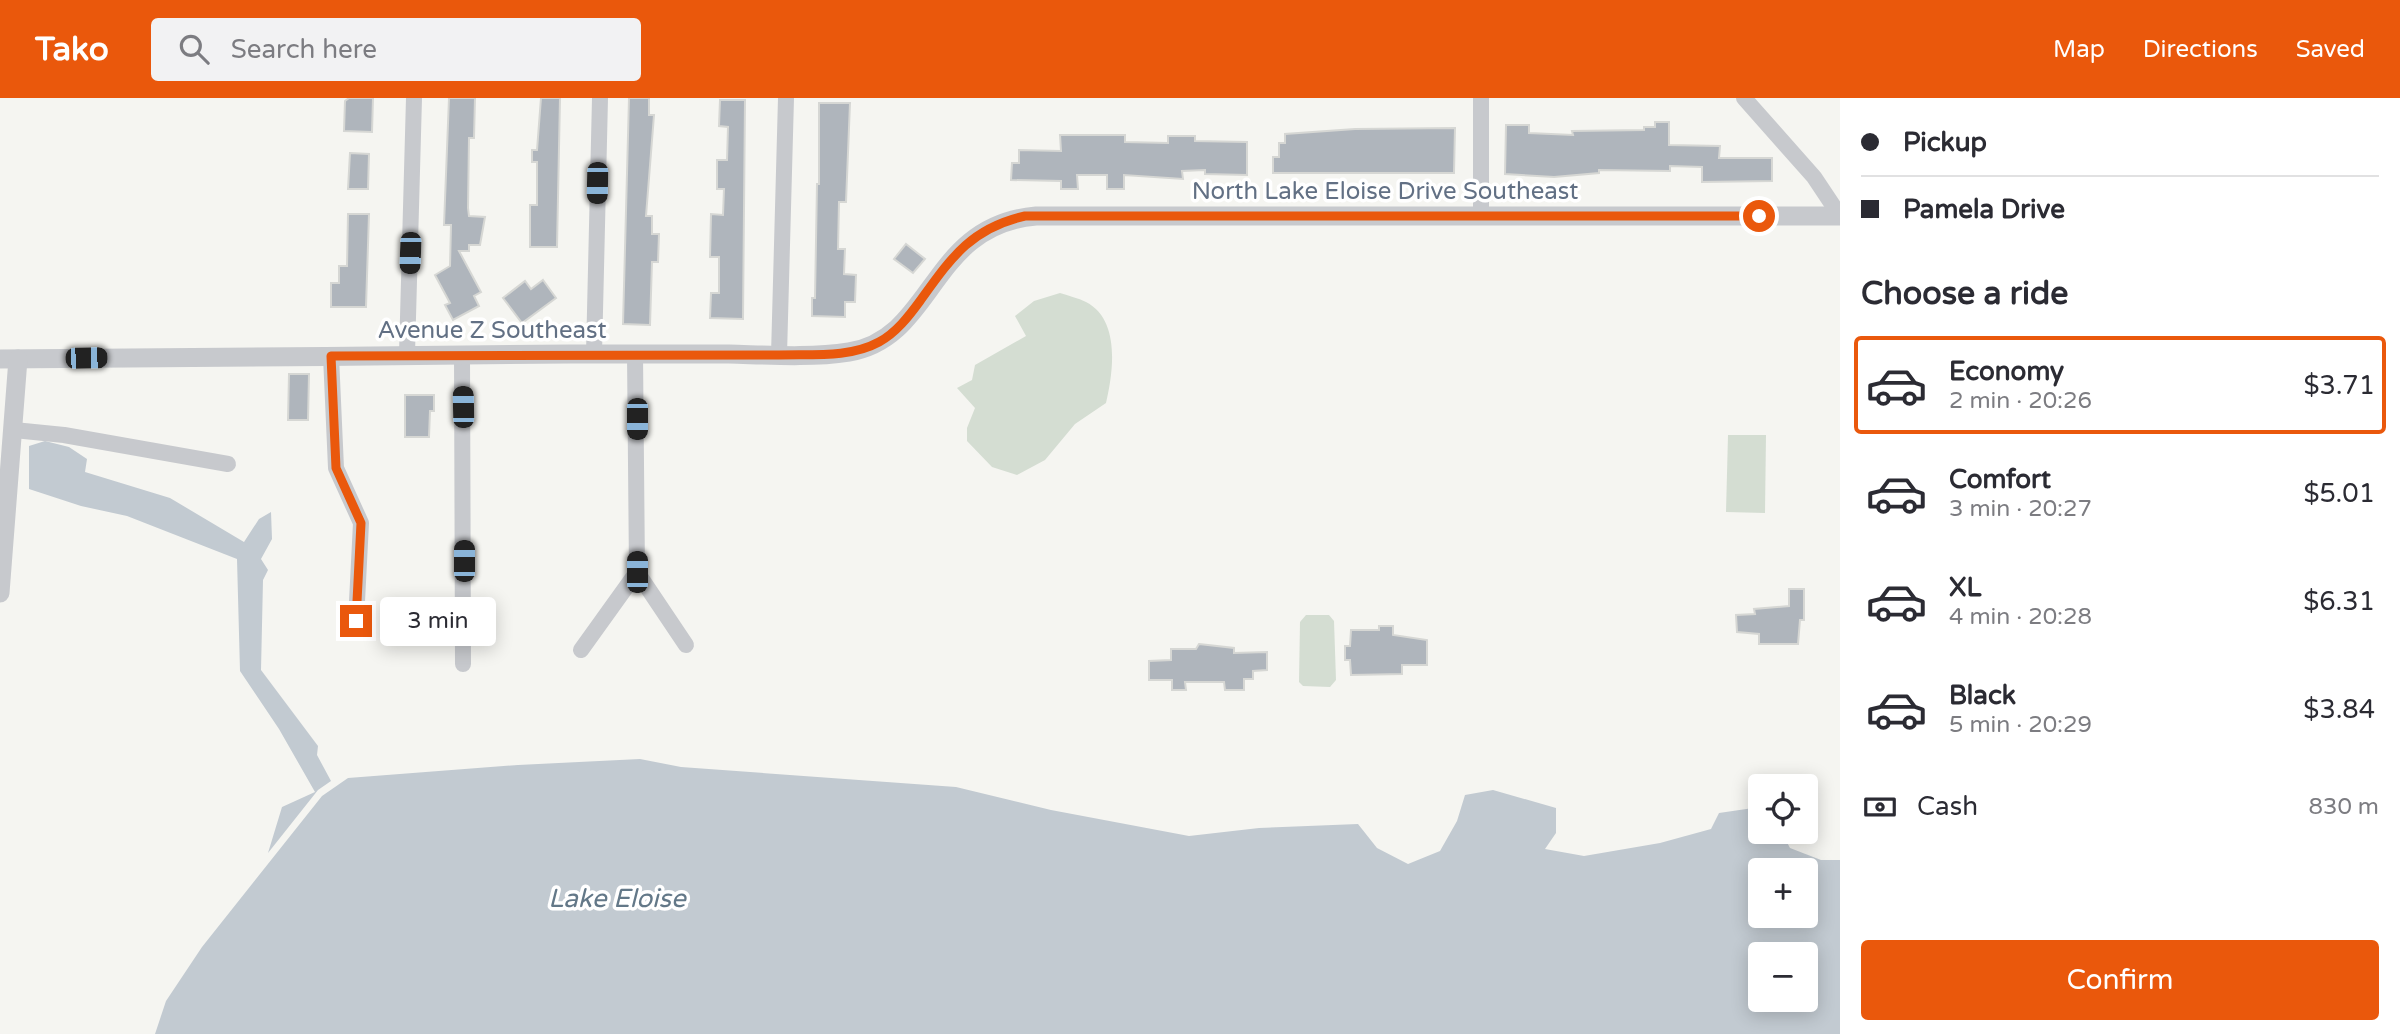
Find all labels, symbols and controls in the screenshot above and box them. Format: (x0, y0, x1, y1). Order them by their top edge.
search box (151, 18, 641, 81)
text: Tako (35, 30, 109, 69)
icon: search (175, 30, 213, 68)
text: Search here (231, 34, 377, 65)
text: Map (2053, 35, 2105, 64)
text: Directions (2143, 35, 2258, 64)
text: Saved (2296, 35, 2365, 64)
text: Pickup (1903, 127, 1987, 158)
car (587, 162, 608, 204)
street label: North Lake Eloise Drive Southeast (1192, 177, 1578, 206)
text: Pamela Drive (1903, 194, 2065, 225)
route start (1743, 200, 1775, 232)
car (399, 232, 422, 274)
text: Choose a ride (1861, 275, 2068, 313)
street label: Avenue Z Southeast (377, 316, 607, 345)
car (65, 347, 108, 369)
icon: car (1865, 354, 1928, 417)
text: Economy (1949, 356, 2064, 387)
text: $3.71 (2303, 370, 2375, 401)
car (453, 386, 474, 428)
text: 2 min · 20:26 (1949, 387, 2092, 415)
car (627, 398, 648, 440)
icon: car (1865, 462, 1928, 525)
text: Comfort (1949, 464, 2051, 495)
text: $5.01 (2303, 478, 2375, 509)
text: 3 min · 20:27 (1949, 495, 2092, 523)
car (454, 540, 475, 582)
car (627, 551, 648, 593)
icon: car (1865, 570, 1928, 633)
text: XL (1949, 572, 1981, 603)
text: $6.31 (2303, 586, 2375, 617)
callout: 3 min (380, 596, 496, 646)
text: 4 min · 20:28 (1949, 603, 2092, 631)
route end (340, 605, 372, 637)
text: 3 min (407, 607, 469, 635)
icon: car (1865, 678, 1928, 741)
text: Black (1949, 680, 2016, 711)
text: $3.84 (2303, 694, 2375, 725)
text: 5 min · 20:29 (1949, 711, 2092, 739)
map controls (1748, 774, 1818, 1012)
button: locate (1748, 774, 1818, 844)
icon: cash (1861, 788, 1899, 826)
text: Cash (1917, 791, 1978, 822)
text: 830 m (2309, 793, 2379, 821)
button: + (1748, 858, 1818, 928)
water label: Lake Eloise (548, 883, 687, 914)
button: Confirm (1861, 940, 2379, 1020)
button: − (1748, 942, 1818, 1012)

